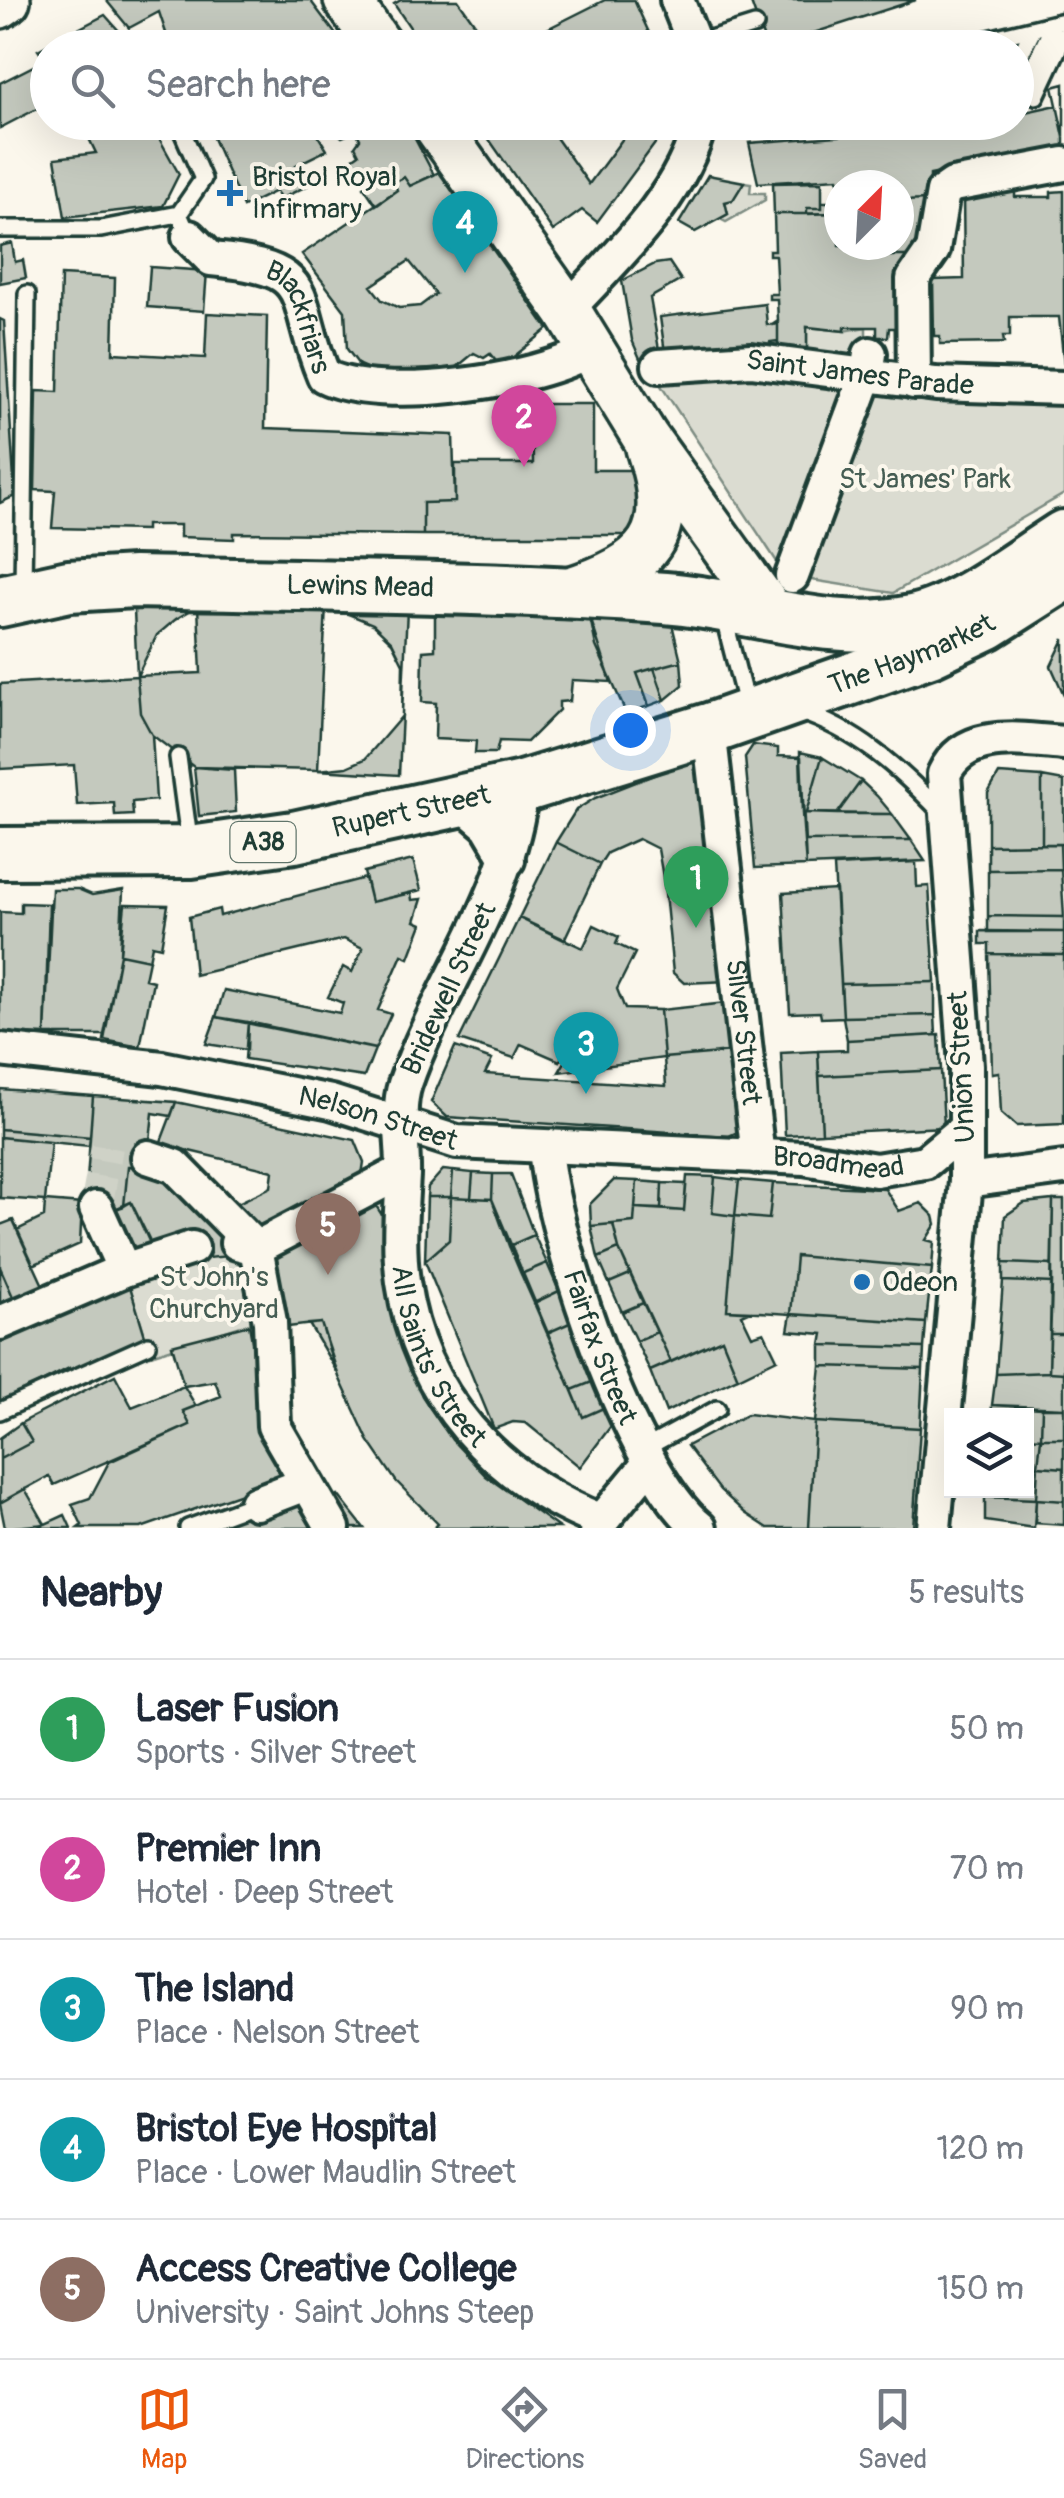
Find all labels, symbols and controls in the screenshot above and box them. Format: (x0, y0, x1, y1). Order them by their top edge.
search box (30, 30, 1034, 140)
icon: search (65, 58, 120, 113)
text: Search here (145, 61, 331, 109)
place label: Bristol Royal Infirmary (252, 160, 397, 227)
north arrow (824, 170, 914, 260)
marker: Bristol Royal Infirmary (217, 180, 243, 206)
pin: 4 (432, 190, 498, 273)
street label: Blackfriars (260, 253, 339, 379)
street label: Saint James Parade (744, 342, 974, 403)
pin: 2 (492, 384, 556, 467)
park label: St James' Park (839, 462, 1011, 497)
street label: Lewins Mead (286, 567, 435, 605)
street label: The Haymarket (824, 605, 1002, 703)
your location (605, 705, 656, 756)
street label: Rupert Street (329, 777, 494, 846)
road number: A38 (230, 822, 296, 862)
pin: 1 (664, 846, 728, 928)
street label: Bridewell Street (394, 896, 505, 1081)
street label: Silver Street (718, 957, 769, 1107)
street label: Union Street (941, 989, 983, 1144)
pin: 3 (554, 1012, 618, 1094)
street label: Nelson Street (295, 1078, 463, 1159)
street label: Broadmead (772, 1139, 907, 1188)
pin: 5 (296, 1192, 360, 1275)
park label: St John's Churchyard (149, 1260, 279, 1327)
street label: All Saints' Street (384, 1263, 495, 1455)
street label: Fairfax Street (555, 1265, 646, 1431)
place label: Odeon (882, 1265, 958, 1300)
marker: Odeon (851, 1271, 873, 1293)
map controls (944, 1408, 1034, 1498)
button: layers (944, 1408, 1034, 1498)
text: Nearby (40, 1567, 162, 1619)
text: 5 results (909, 1573, 1024, 1613)
text: Laser Fusion (135, 1685, 339, 1733)
text: 1 (66, 1709, 79, 1749)
text: 50 m (949, 1709, 1024, 1749)
text: Sports · Silver Street (135, 1733, 416, 1773)
text: Premier Inn (135, 1825, 321, 1873)
text: 2 (64, 1849, 81, 1889)
text: 70 m (950, 1849, 1024, 1889)
text: Hotel · Deep Street (135, 1873, 393, 1913)
text: The Island (135, 1965, 294, 2013)
text: 3 (64, 1989, 81, 2029)
text: 90 m (950, 1989, 1024, 2029)
text: Place · Nelson Street (135, 2013, 419, 2053)
text: Bristol Eye Hospital (135, 2105, 438, 2153)
text: 4 (63, 2129, 82, 2169)
text: 120 m (936, 2129, 1024, 2169)
text: Place · Lower Maudlin Street (135, 2153, 516, 2193)
text: Access Creative College (135, 2245, 517, 2293)
text: 5 (64, 2269, 81, 2309)
text: 150 m (937, 2269, 1024, 2309)
text: University · Saint Johns Steep (135, 2293, 534, 2333)
tab: Map (137, 2382, 192, 2477)
tab: Directions (465, 2382, 584, 2477)
tab: Saved (858, 2382, 927, 2477)

